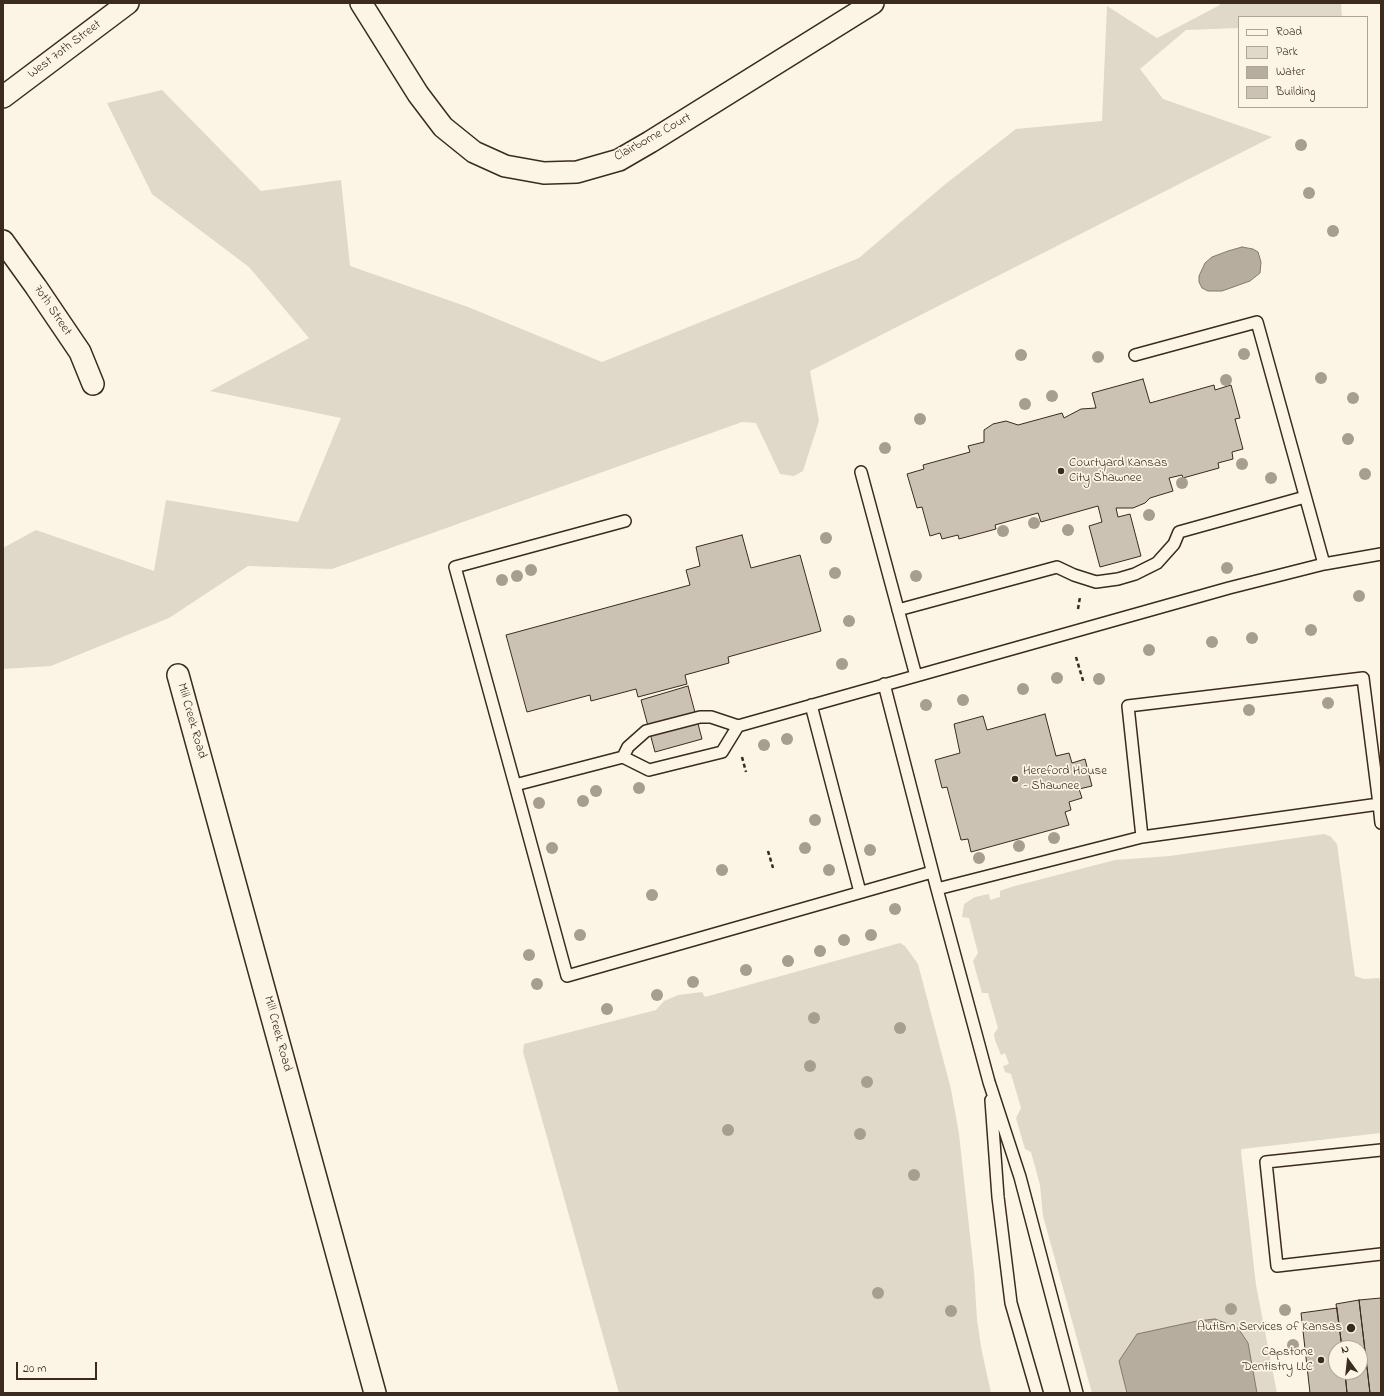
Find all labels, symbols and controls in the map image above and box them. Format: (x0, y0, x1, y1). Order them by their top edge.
legend (1238, 16, 1368, 108)
street label: West 70th Street (25, 17, 105, 83)
text: Road (1276, 23, 1302, 41)
text: Park (1276, 43, 1298, 61)
text: Water (1276, 63, 1305, 81)
text: Building (1276, 83, 1315, 101)
street label: Clairborne Court (612, 110, 694, 166)
street label: 70th Street (29, 283, 75, 339)
place label: Courtyard Kansas City Shawnee (1069, 456, 1168, 487)
marker: Courtyard Kansas City Shawnee (1056, 466, 1066, 476)
street label: Mill Creek Road (173, 681, 209, 761)
place label: Hereford House - Shawnee (1023, 764, 1107, 795)
marker: Hereford House - Shawnee (1010, 774, 1020, 784)
street label: Mill Creek Road (259, 994, 295, 1074)
place label: Autism Services of Kansas (1197, 1320, 1342, 1336)
marker: Autism Services of Kansas (1345, 1322, 1357, 1334)
north arrow (1328, 1340, 1368, 1380)
text: N (1339, 1341, 1351, 1358)
place label: Capstone Dentistry LLC (1242, 1345, 1313, 1376)
scale bar (18, 1354, 99, 1380)
marker: Capstone Dentistry LLC (1316, 1355, 1326, 1365)
text: 20 m (23, 1360, 46, 1378)

